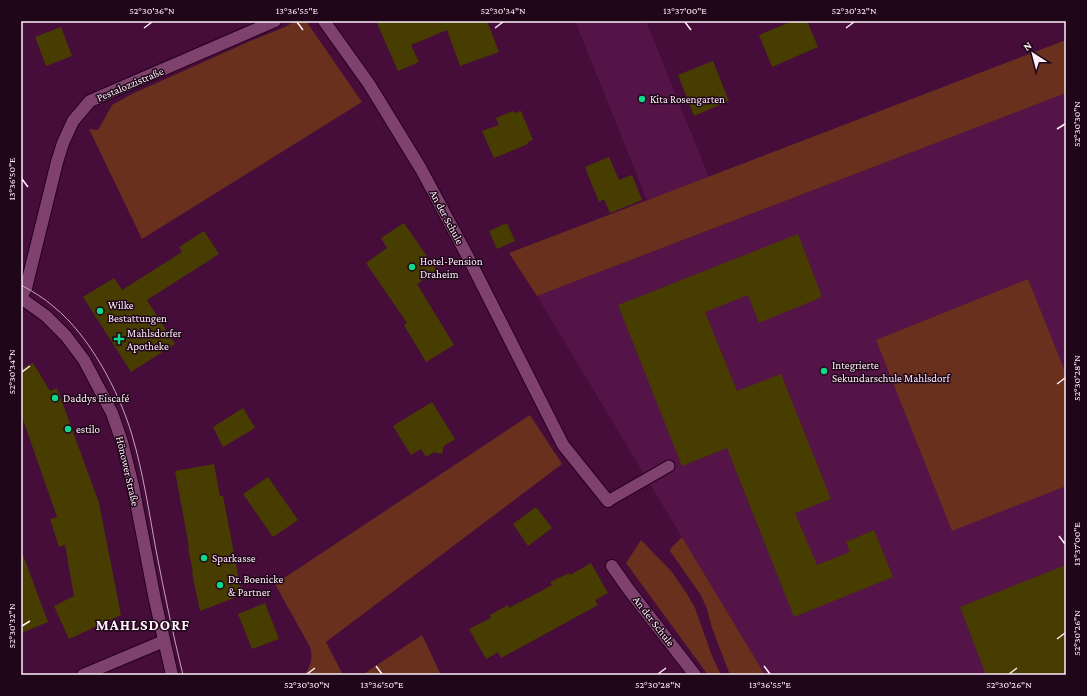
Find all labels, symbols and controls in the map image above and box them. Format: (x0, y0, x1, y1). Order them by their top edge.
text: 52°30'36"N (129, 5, 175, 16)
text: 13°36'55"E (276, 5, 319, 16)
text: 52°30'34"N (480, 5, 526, 16)
text: 13°37'00"E (663, 5, 707, 16)
text: 52°30'32"N (832, 5, 877, 16)
north arrow (1013, 34, 1053, 74)
text: N (1021, 39, 1034, 53)
street label: Pestalozzistraße (95, 64, 165, 103)
place label: Kita Rosengarten (650, 93, 725, 106)
marker: Kita Rosengarten (637, 94, 647, 104)
text: 52°30'30"N (1071, 101, 1082, 147)
text: 13°36'50"E (6, 157, 17, 200)
street label: An der Schule (428, 188, 466, 246)
place label: Hotel-Pension Draheim (420, 255, 483, 280)
marker: Hotel-Pension Draheim (407, 262, 417, 272)
place label: Wilke Bestattungen (108, 299, 167, 325)
marker: Wilke Bestattungen (95, 306, 105, 316)
place label: Mahlsdorfer Apotheke (127, 327, 182, 353)
marker: Mahlsdorfer Apotheke (114, 334, 124, 344)
text: 52°30'34"N (6, 349, 17, 395)
text: 52°30'28"N (1071, 355, 1082, 401)
place label: Integrierte Sekundarschule Mahlsdorf (832, 359, 950, 384)
marker: Integrierte Sekundarschule Mahlsdorf (819, 366, 829, 376)
place label: Daddys Eiscafé (63, 392, 129, 405)
marker: Daddys Eiscafé (50, 393, 60, 403)
place label: estilo (76, 423, 101, 435)
marker: estilo (63, 424, 73, 434)
street label: Hönower Straße (114, 435, 142, 507)
text: 13°37'00"E (1071, 522, 1082, 566)
place label: Sparkasse (212, 552, 256, 565)
marker: Sparkasse (199, 553, 209, 563)
place label: Dr. Boenicke & Partner (228, 573, 283, 598)
marker: Dr. Boenicke & Partner (215, 580, 225, 590)
street label: An der Schule (631, 594, 677, 648)
text: 52°30'32"N (6, 603, 17, 648)
text: 52°30'26"N (1071, 610, 1082, 656)
district label: MAHLSDORF (96, 617, 190, 633)
text: 52°30'30"N (284, 679, 330, 690)
text: 13°36'50"E (361, 679, 404, 690)
text: 52°30'28"N (635, 679, 681, 690)
text: 13°36'55"E (749, 679, 792, 690)
text: 52°30'26"N (986, 679, 1032, 690)

